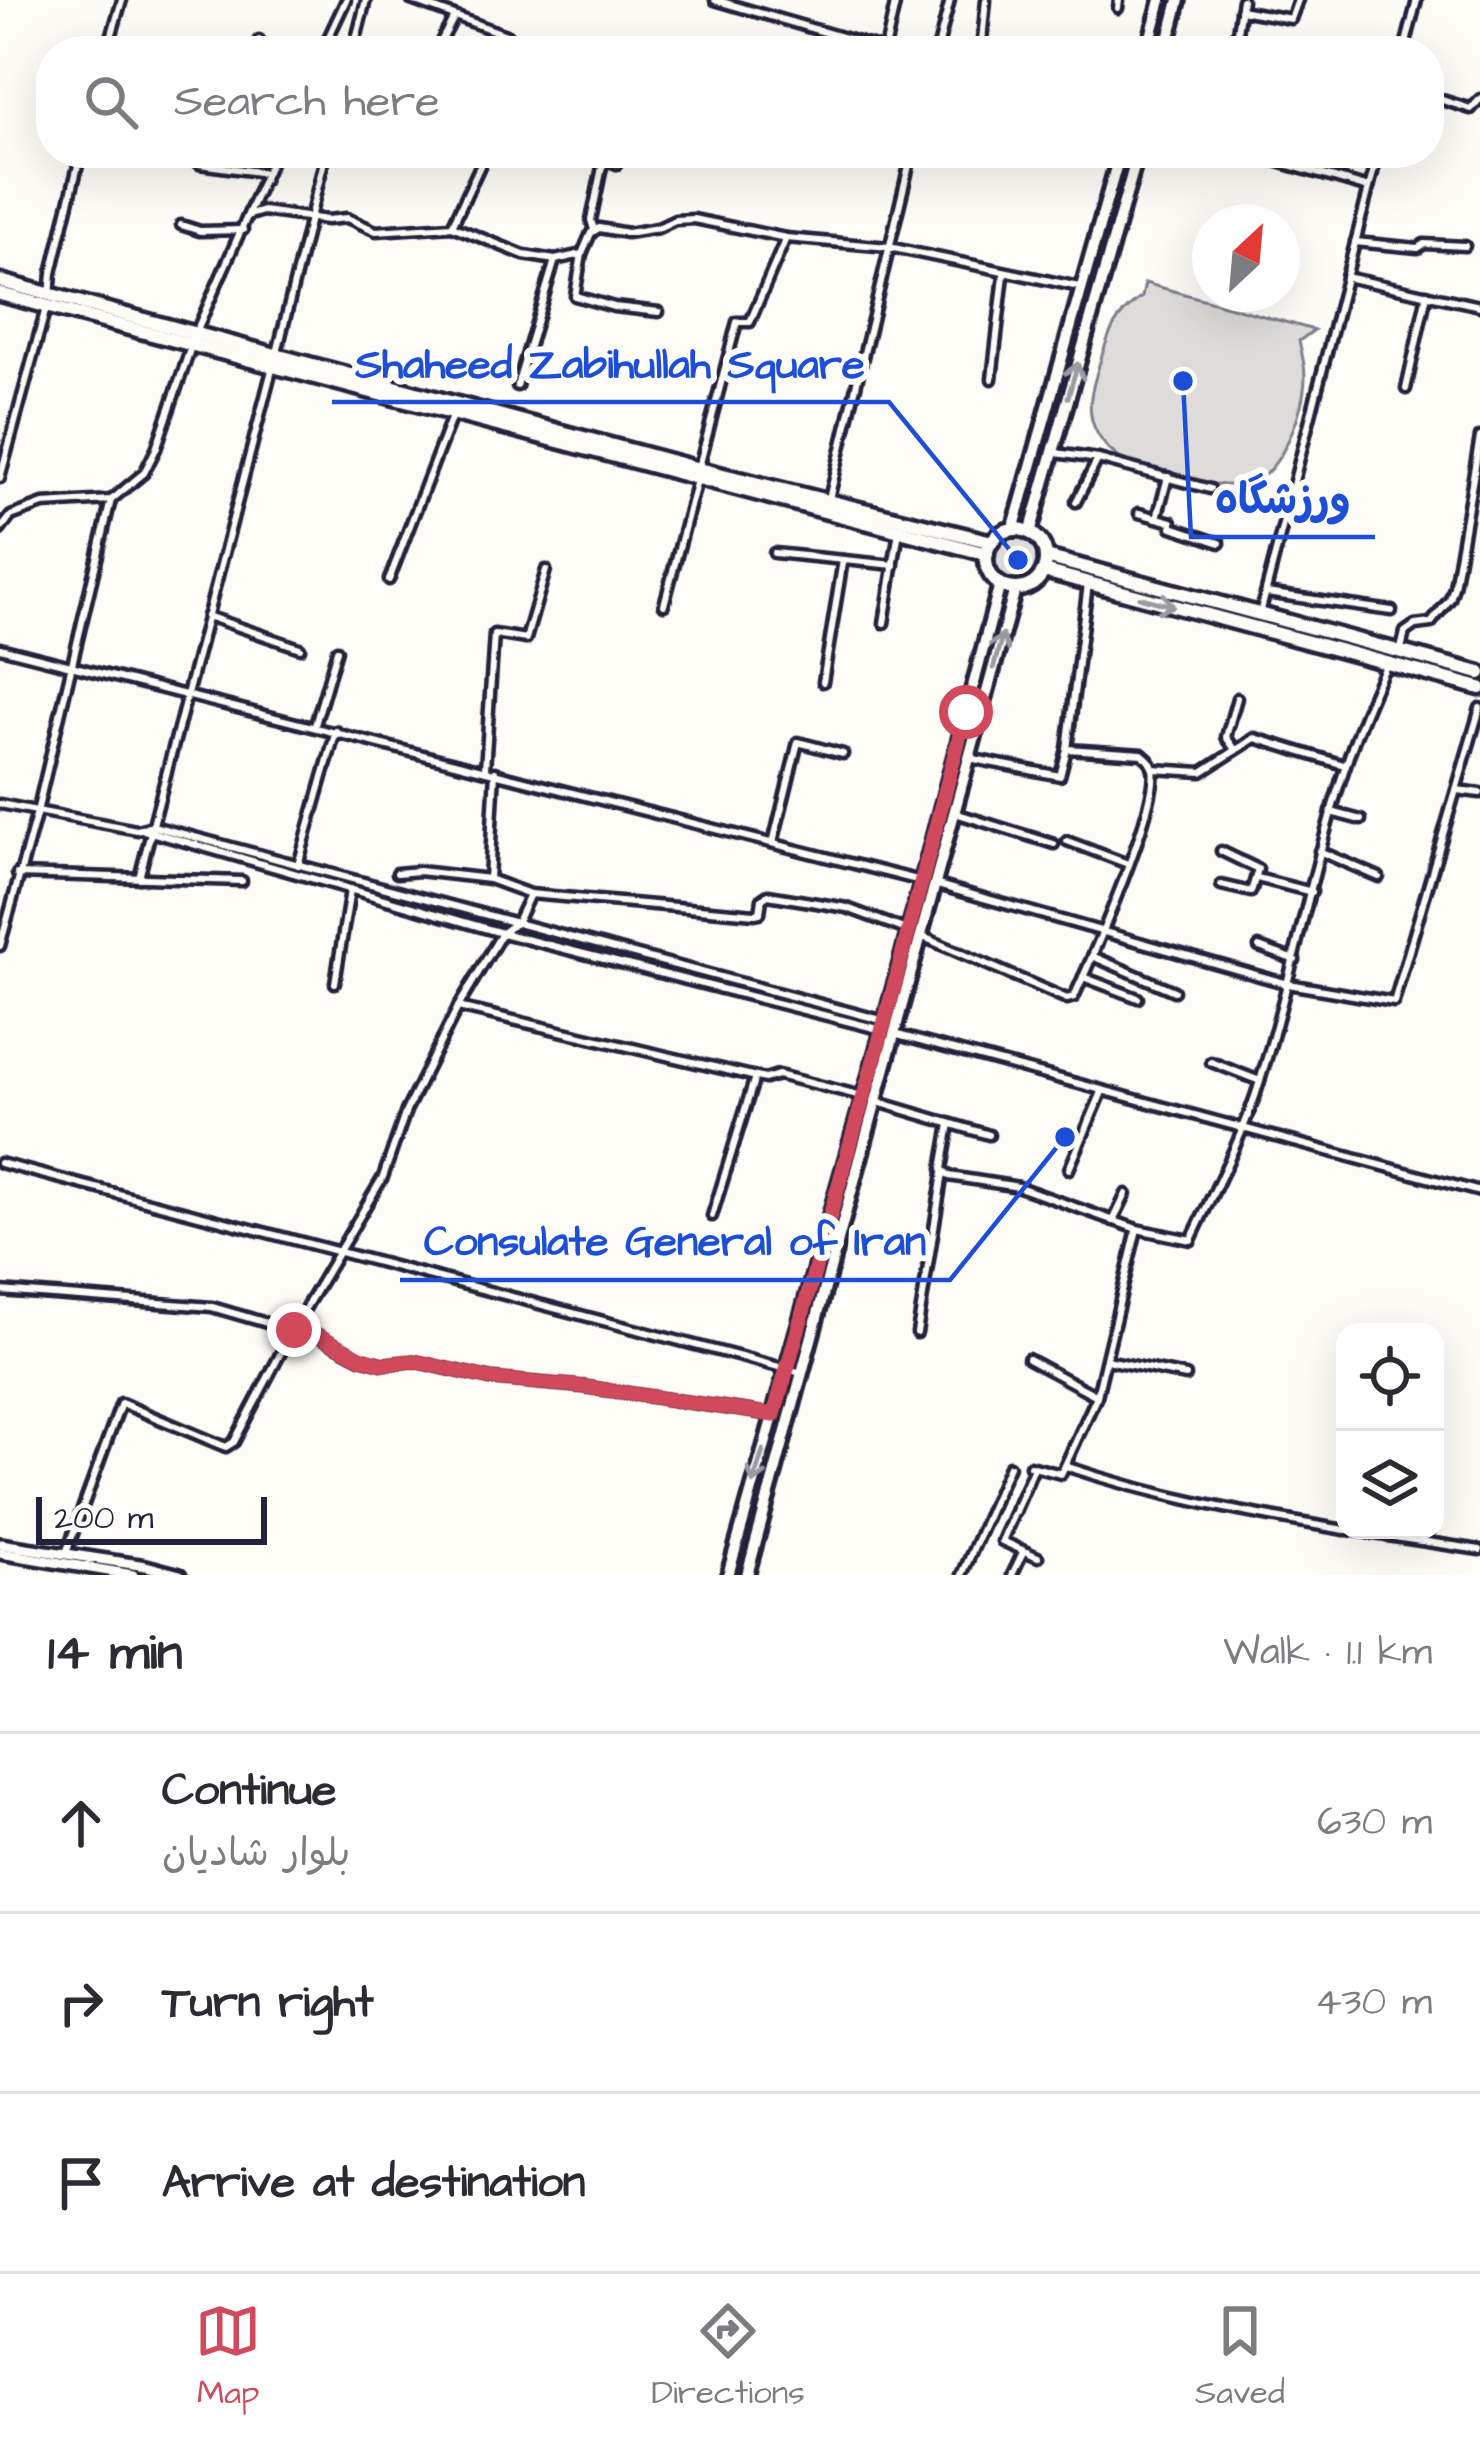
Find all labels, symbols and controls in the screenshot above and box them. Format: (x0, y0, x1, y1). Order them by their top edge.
search box (36, 36, 1444, 168)
icon: search (78, 69, 144, 135)
text: Search here (174, 71, 440, 133)
north arrow (1192, 204, 1300, 312)
callout: Shaheed Zabihullah Square (332, 324, 889, 402)
text: Shaheed Zabihullah Square (354, 337, 865, 395)
one-way arrow (1063, 362, 1085, 400)
callout: ورزشگاه (1191, 459, 1375, 537)
text: ورزشگاه (1215, 472, 1351, 530)
one-way arrow (1137, 593, 1175, 615)
one-way arrow (988, 633, 1010, 671)
route start (939, 685, 993, 739)
callout: Consulate General of Iran (400, 1202, 950, 1280)
text: Consulate General of Iran (424, 1214, 926, 1272)
route end (267, 1303, 321, 1357)
map controls (1336, 1323, 1444, 1539)
button: locate (1336, 1323, 1444, 1431)
button: layers (1336, 1431, 1444, 1539)
one-way arrow (746, 1447, 768, 1485)
scale bar (36, 1491, 267, 1544)
text: 200 m (54, 1495, 153, 1541)
text: 14 min (48, 1618, 183, 1689)
text: Walk · 1.1 km (1223, 1626, 1432, 1680)
text: Continue (162, 1760, 336, 1822)
icon: ahead (48, 1790, 114, 1856)
text: 630 m (1317, 1796, 1432, 1850)
text: بلوار شادیان (162, 1827, 350, 1881)
icon: right (48, 1970, 114, 2036)
text: Turn right (162, 1972, 374, 2034)
text: 430 m (1315, 1976, 1432, 2030)
icon: arrive (48, 2150, 114, 2216)
text: Arrive at destination (162, 2152, 585, 2214)
tab: Map (195, 2298, 261, 2416)
tab: Directions (651, 2298, 805, 2416)
tab: Saved (1195, 2298, 1285, 2416)

